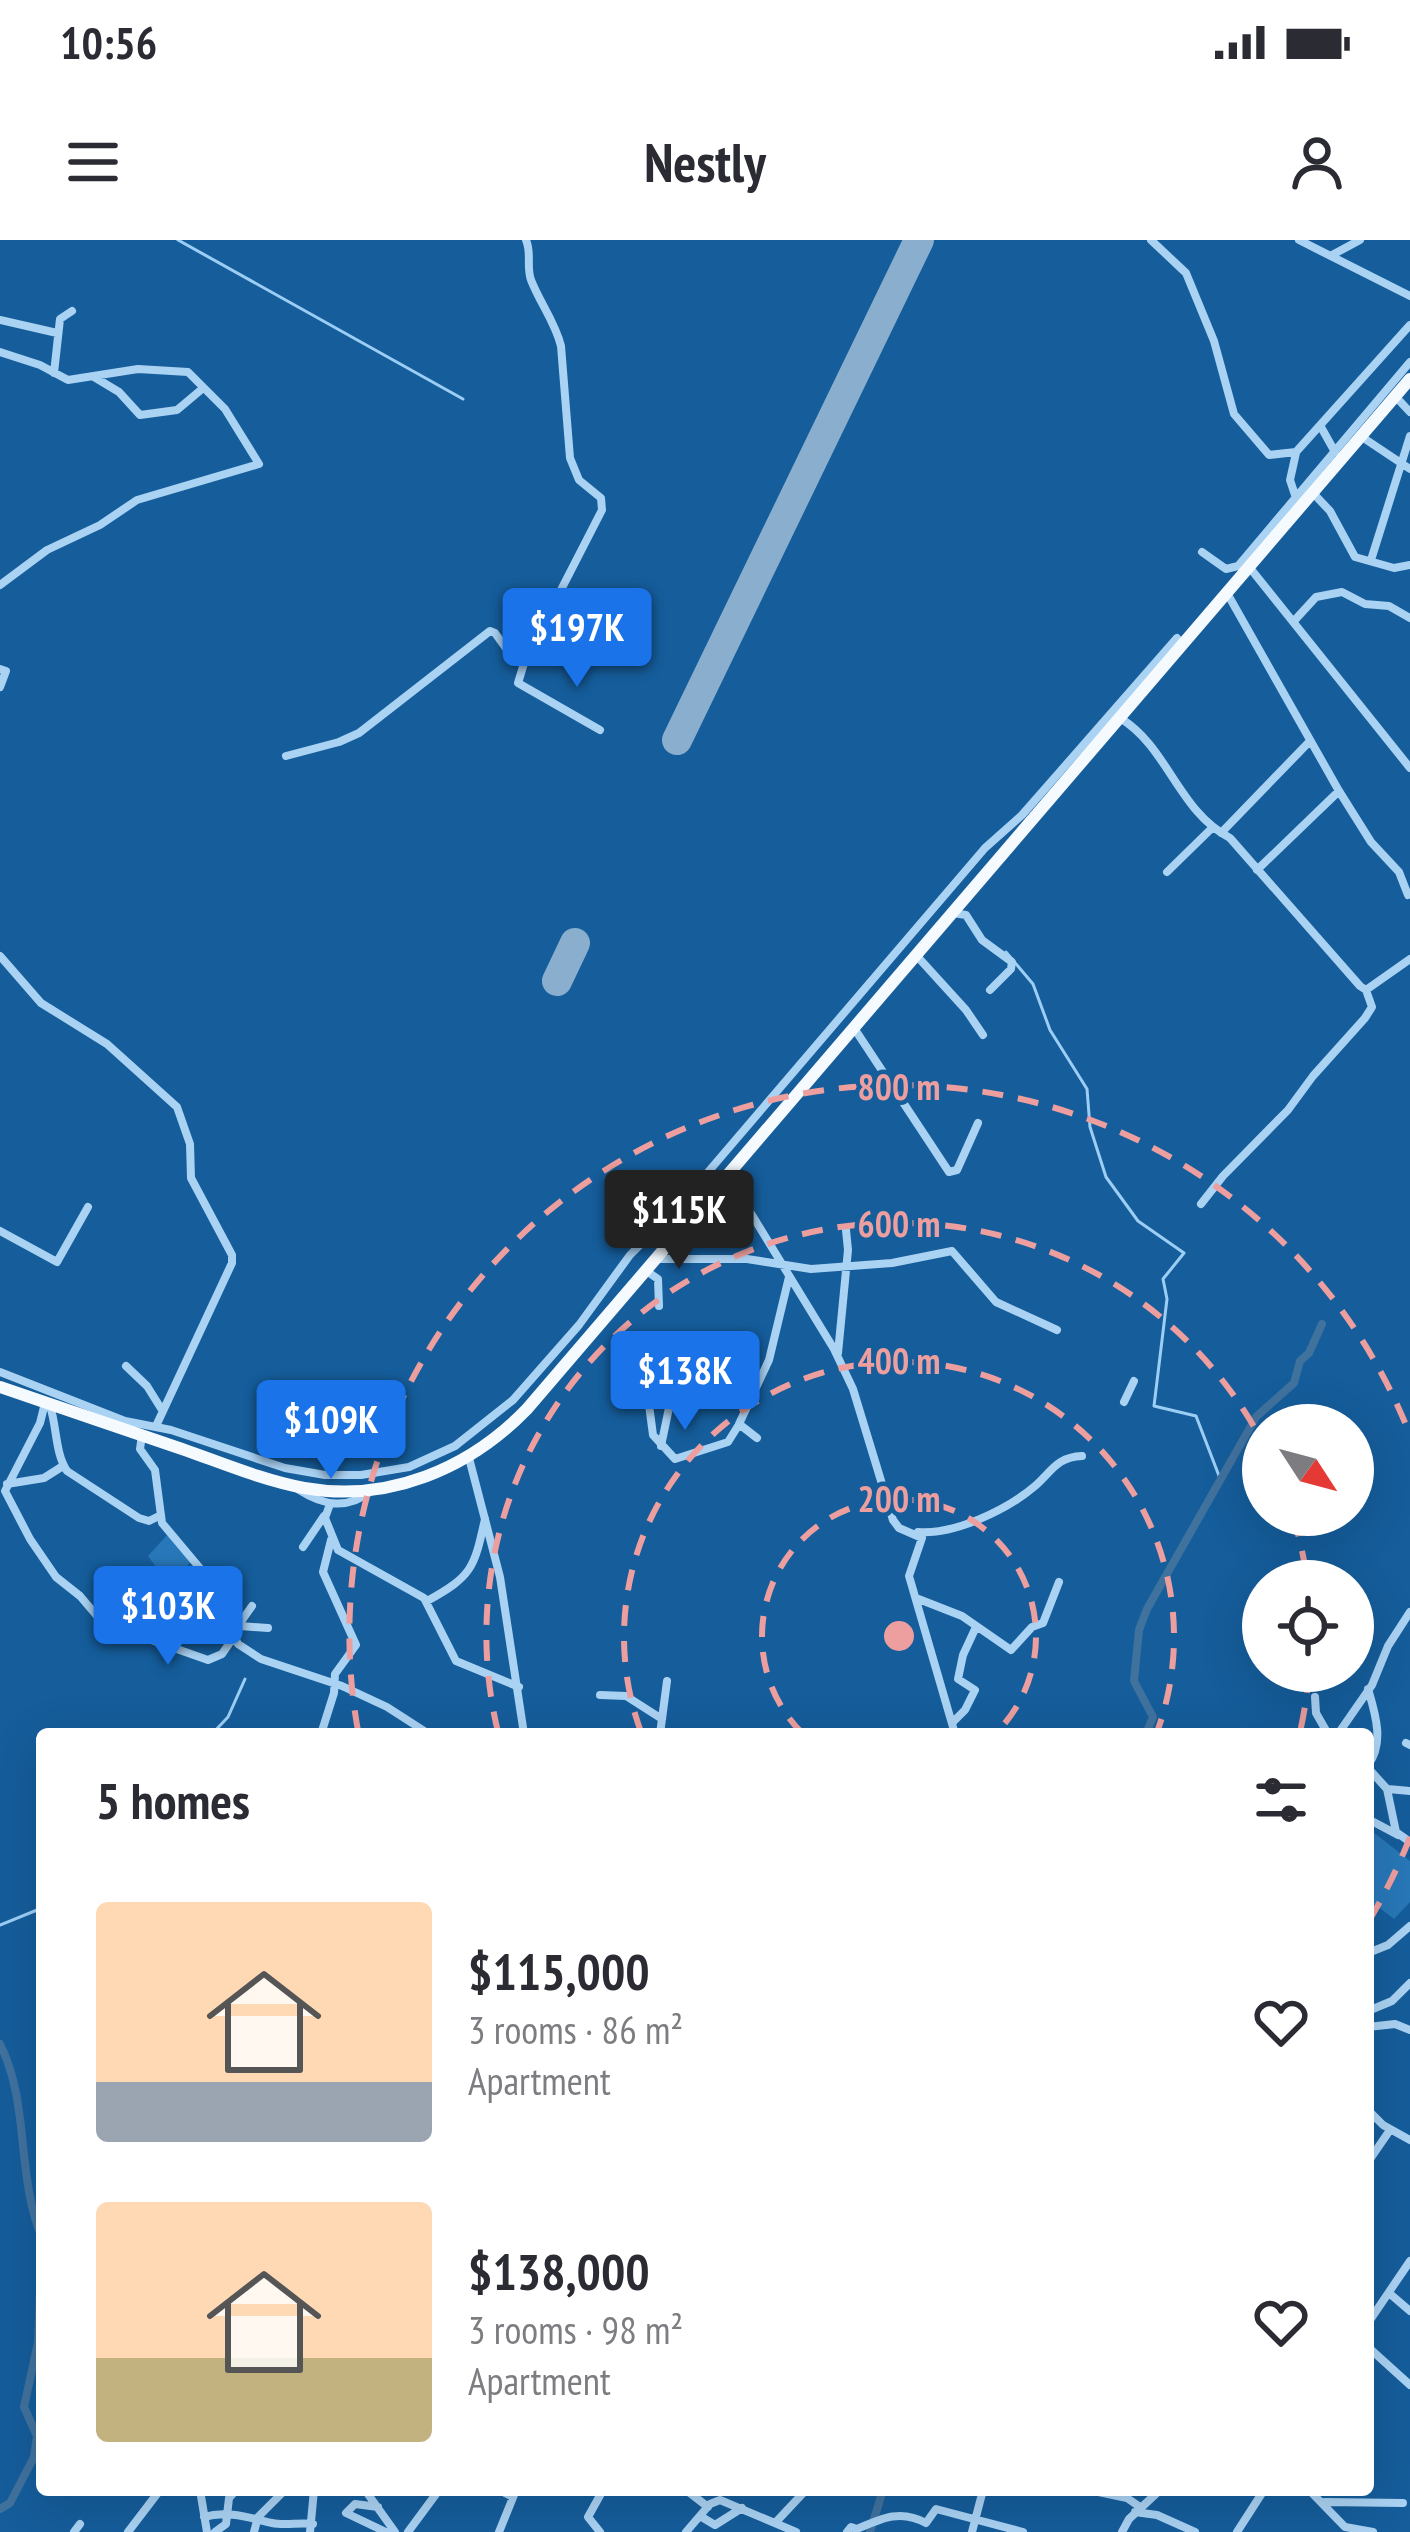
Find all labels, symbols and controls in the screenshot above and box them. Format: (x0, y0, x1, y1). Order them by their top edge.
text: 10:56 (60, 13, 157, 71)
text: Nestly (644, 127, 766, 197)
icon: menu (60, 129, 126, 195)
icon: person (1284, 129, 1350, 195)
pin: $197K (493, 588, 661, 690)
text: $197K (530, 601, 624, 652)
text: 800 m (858, 1063, 940, 1110)
pin: $115K (595, 1170, 763, 1272)
text: $115K (632, 1183, 726, 1234)
text: 600 m (858, 1200, 940, 1247)
pin: $138K (601, 1331, 769, 1433)
text: 400 m (858, 1337, 940, 1384)
text: $138K (638, 1344, 732, 1395)
pin: $109K (247, 1380, 415, 1482)
text: $109K (284, 1393, 378, 1444)
north arrow (1242, 1404, 1374, 1536)
map controls (1242, 1404, 1374, 1692)
text: 200 m (858, 1475, 940, 1522)
button: locate (1242, 1560, 1374, 1692)
pin: $103K (84, 1566, 252, 1668)
text: $103K (121, 1579, 215, 1630)
centre of rings (878, 1615, 920, 1657)
text: 5 homes (96, 1767, 250, 1833)
icon: filters (1248, 1767, 1314, 1833)
text: $115,000 (468, 1938, 650, 2004)
icon: home (192, 1950, 336, 2094)
icon: heart (1248, 1989, 1314, 2055)
text: 3 rooms · 86 m² (468, 2004, 683, 2055)
text: Apartment (468, 2055, 611, 2106)
text: $138,000 (468, 2238, 650, 2304)
icon: home (192, 2250, 336, 2394)
icon: heart (1248, 2289, 1314, 2355)
text: 3 rooms · 98 m² (468, 2304, 683, 2355)
text: Apartment (468, 2355, 611, 2406)

